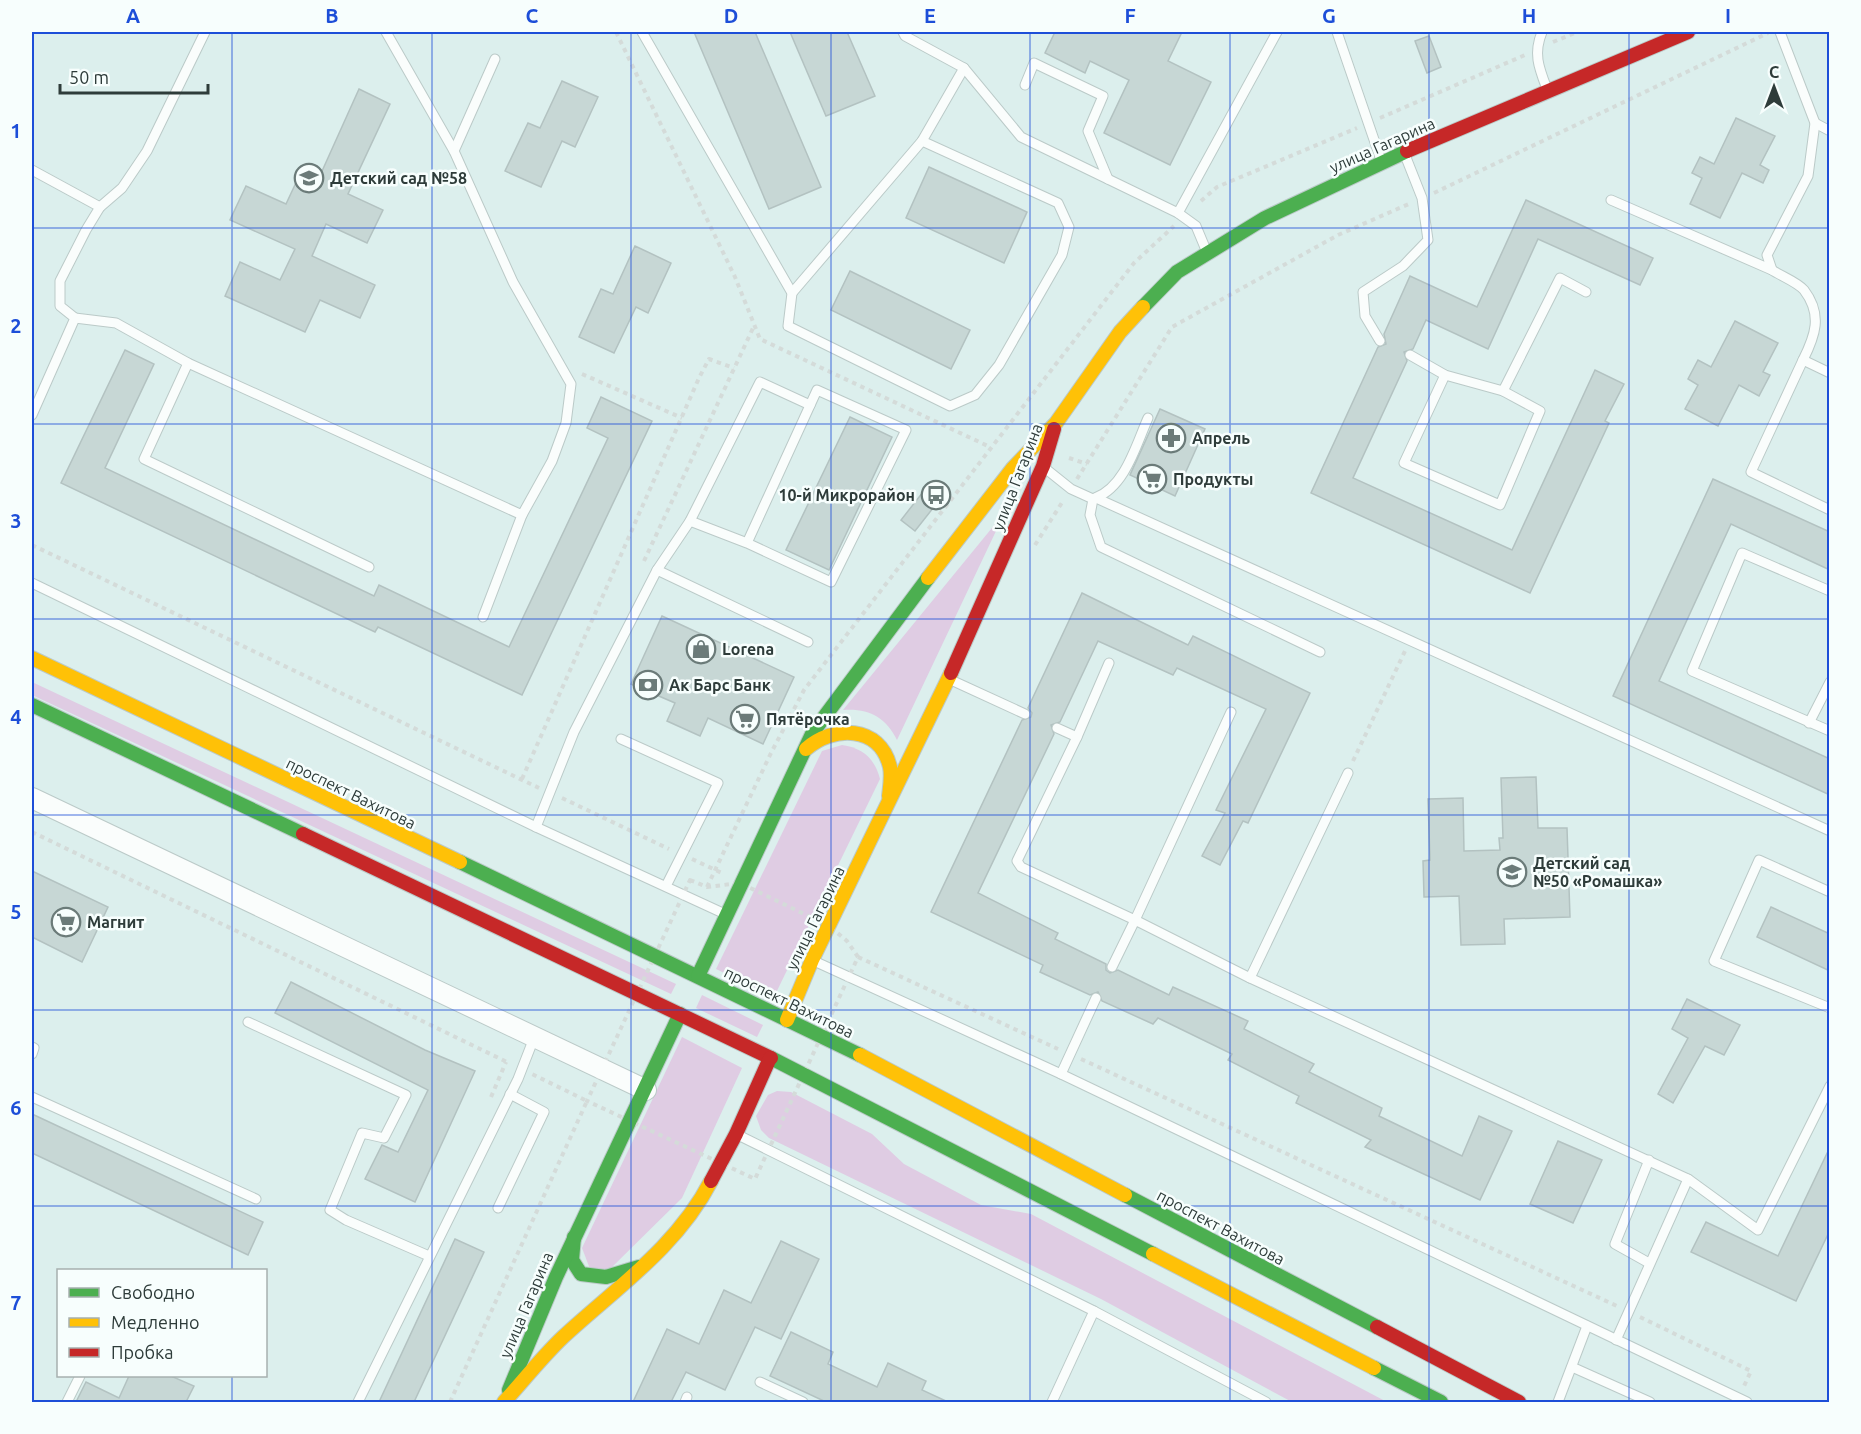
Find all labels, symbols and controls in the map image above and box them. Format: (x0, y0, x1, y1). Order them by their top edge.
text: A (126, 4, 140, 27)
text: B (325, 4, 339, 27)
text: C (526, 4, 539, 27)
text: D (724, 4, 738, 27)
text: E (924, 4, 936, 27)
text: F (1124, 4, 1136, 27)
text: G (1322, 4, 1336, 27)
text: H (1522, 4, 1536, 27)
text: I (1725, 4, 1731, 27)
scale bar (60, 57, 208, 95)
north arrow (1744, 57, 1804, 117)
text: С (1769, 63, 1779, 81)
text: 50 m (69, 67, 109, 87)
street label: улица Гагарина (1327, 114, 1437, 176)
text: 1 (10, 119, 22, 142)
school or university icon: Детский сад №58 (293, 162, 325, 194)
place label: Детский сад №58 (330, 169, 467, 187)
text: 2 (10, 314, 22, 337)
street label: улица Гагарина (988, 421, 1046, 533)
pharmacy icon: Апрель (1155, 422, 1187, 454)
place label: Апрель (1192, 429, 1250, 447)
supermarket icon: Продукты (1136, 463, 1168, 495)
place label: Продукты (1173, 470, 1253, 488)
bus stop icon: 10-й Микрорайон (920, 479, 952, 511)
place label: 10-й Микрорайон (778, 486, 915, 504)
text: 3 (10, 509, 22, 532)
shop icon: Lorena (685, 633, 717, 665)
place label: Lorena (722, 640, 774, 658)
bank icon: Ак Барс Банк (632, 669, 664, 701)
place label: Ак Барс Банк (669, 676, 771, 694)
supermarket icon: Пятёрочка (729, 703, 761, 735)
text: 4 (10, 705, 22, 728)
place label: Пятёрочка (766, 710, 850, 728)
street label: проспект Вахитова (283, 754, 419, 832)
place label: Детский сад №50 «Ромашка» (1533, 854, 1662, 890)
school or university icon: Детский сад №50 «Ромашка» (1496, 856, 1528, 888)
street label: улица Гагарина (782, 863, 848, 973)
text: 5 (10, 900, 22, 923)
supermarket icon: Магнит (50, 906, 82, 938)
place label: Магнит (87, 913, 144, 931)
street label: проспект Вахитова (721, 963, 857, 1041)
text: 6 (10, 1096, 22, 1119)
street label: проспект Вахитова (1154, 1186, 1288, 1268)
street label: улица Гагарина (496, 1249, 556, 1361)
legend (57, 1269, 267, 1377)
text: Свободно (111, 1282, 195, 1302)
text: 7 (10, 1291, 22, 1314)
text: Медленно (111, 1312, 200, 1332)
text: Пробка (111, 1342, 174, 1362)

